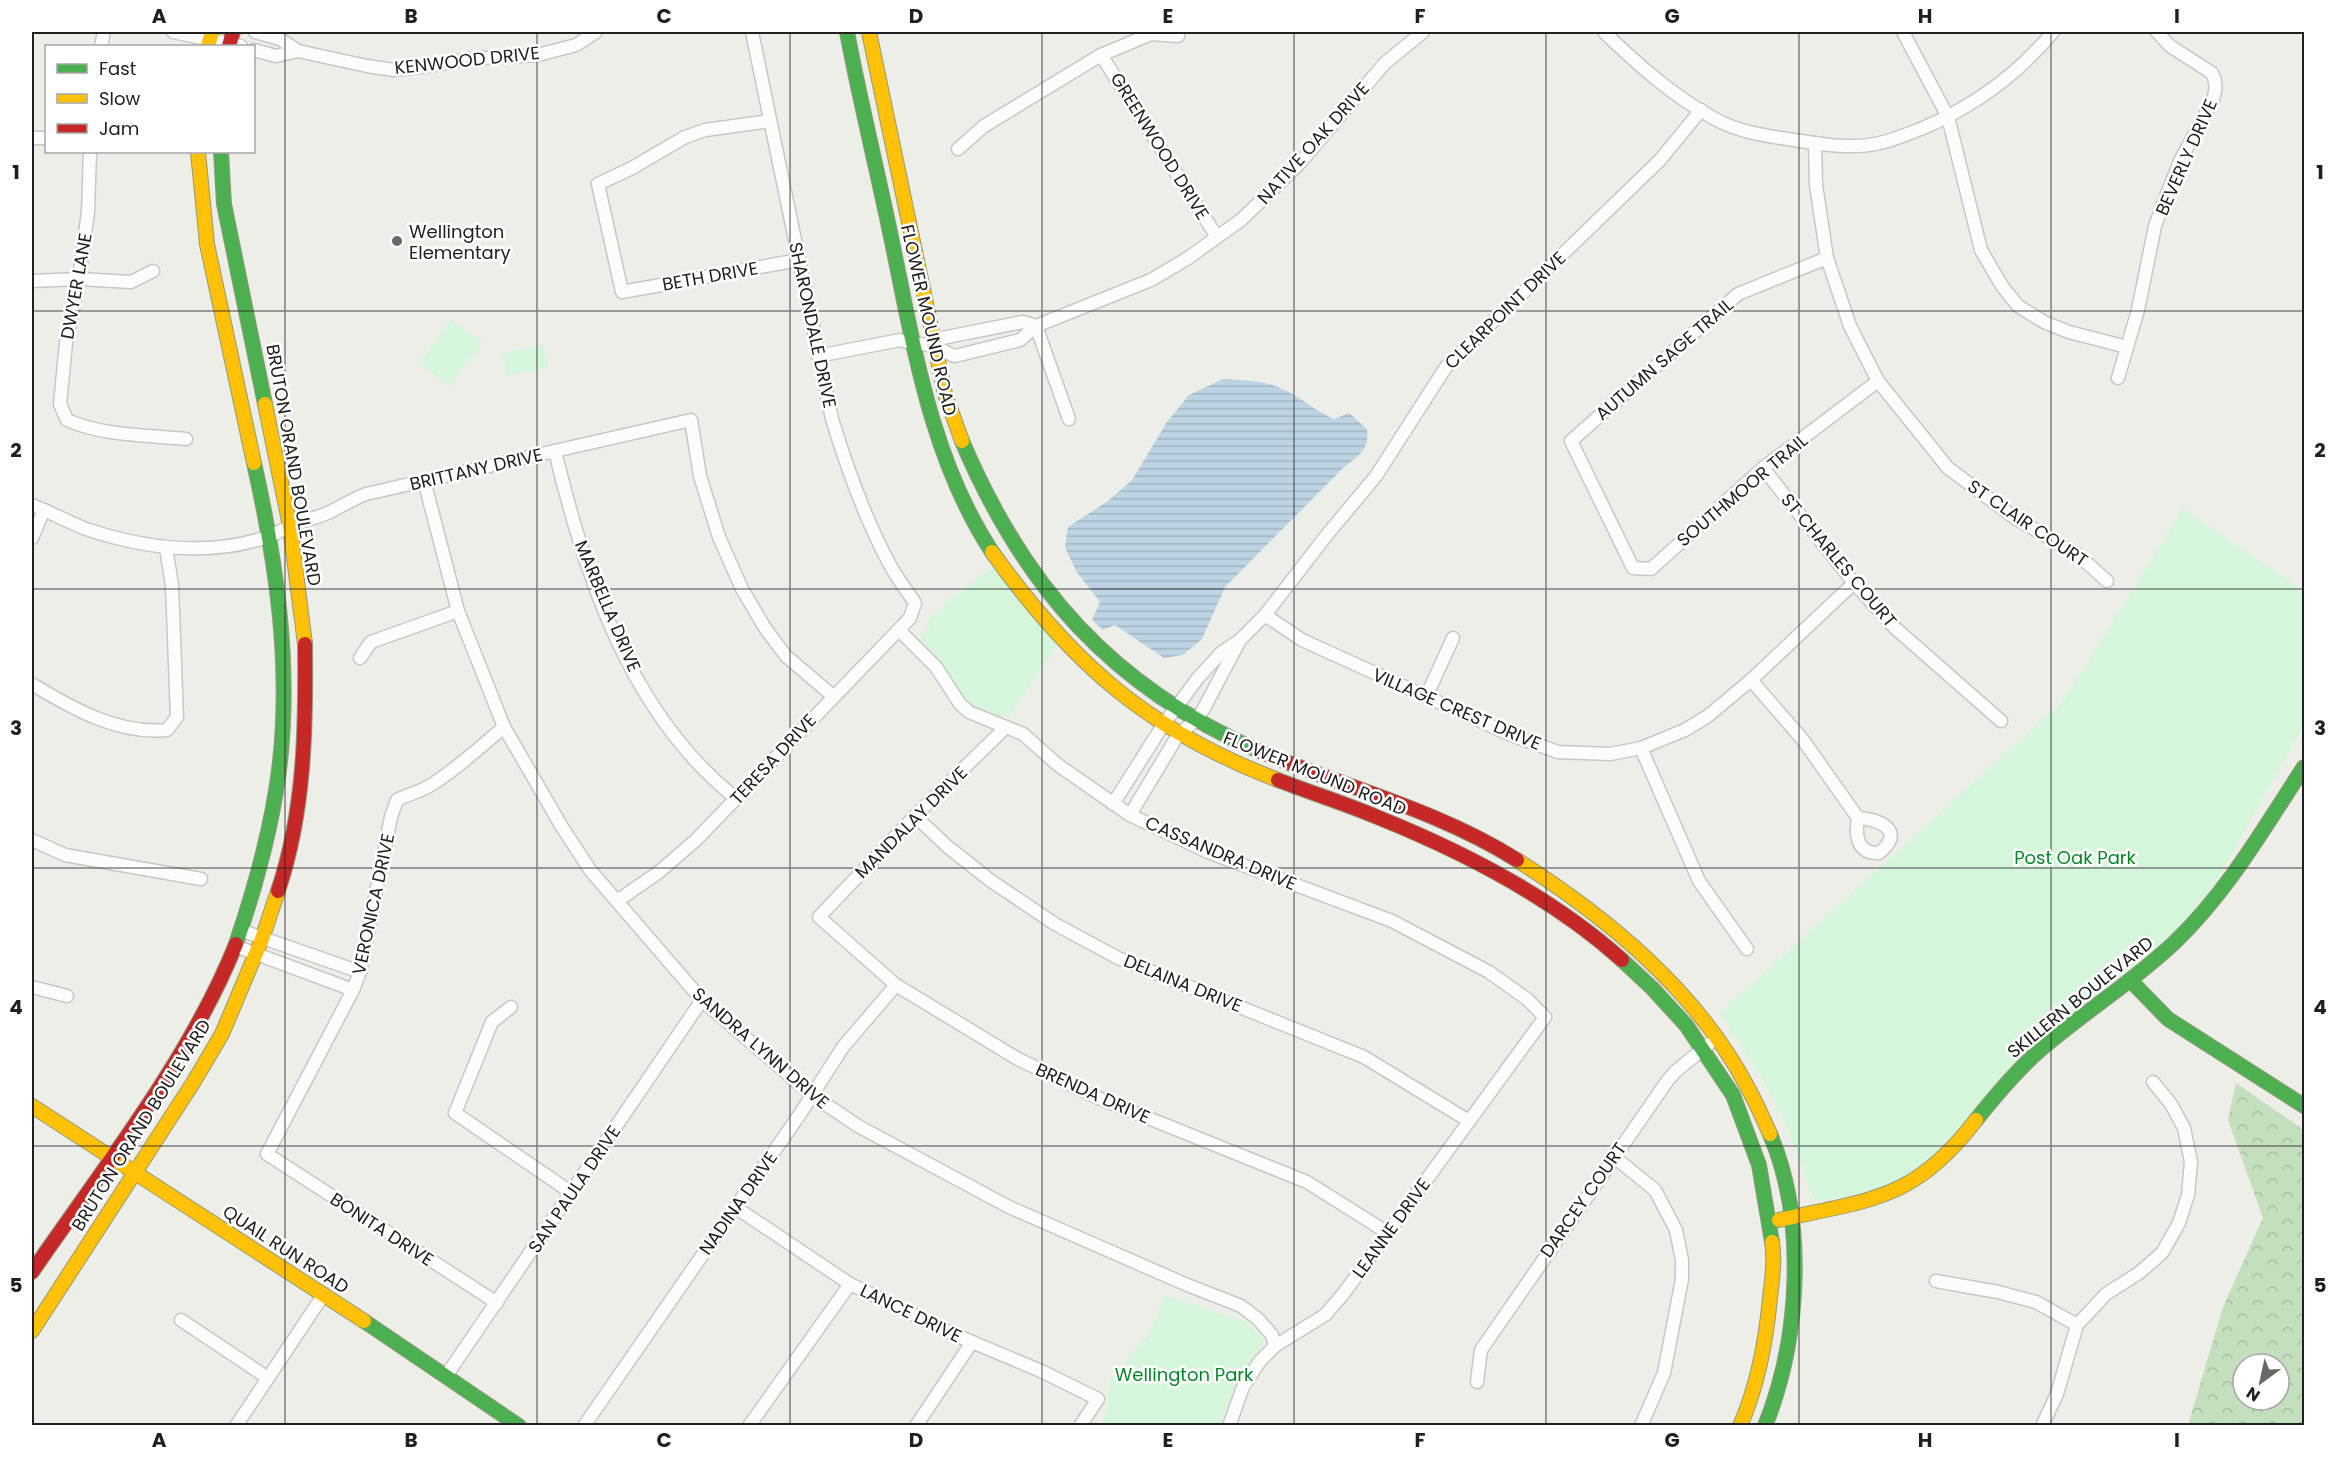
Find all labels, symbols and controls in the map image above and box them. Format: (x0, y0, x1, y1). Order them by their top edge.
text: A (152, 2, 167, 30)
text: B (404, 2, 418, 30)
text: C (656, 2, 672, 30)
text: D (909, 2, 923, 30)
text: E (1163, 2, 1173, 30)
text: F (1415, 2, 1426, 30)
text: G (1664, 2, 1680, 30)
text: H (1918, 2, 1932, 30)
text: I (2174, 2, 2180, 30)
street label: KENWOOD DRIVE (393, 40, 541, 80)
legend (45, 45, 255, 153)
text: Fast (99, 56, 136, 81)
street label: GREENWOOD DRIVE (1105, 68, 1215, 224)
street label: NATIVE OAK DRIVE (1251, 76, 1375, 210)
text: Slow (99, 86, 141, 111)
street label: BEVERLY DRIVE (2149, 95, 2223, 219)
text: Jam (99, 116, 139, 141)
text: 1 (12, 158, 20, 186)
text: 1 (2316, 158, 2324, 186)
place label: Wellington Elementary (409, 219, 511, 265)
street label: FLOWER MOUND ROAD (895, 222, 963, 418)
street label: DWYER LANE (54, 231, 98, 341)
marker: Wellington Elementary (390, 234, 404, 248)
street label: SHARONDALE DRIVE (783, 240, 843, 410)
street label: CLEARPOINT DRIVE (1439, 246, 1571, 374)
street label: BETH DRIVE (660, 255, 760, 297)
street label: AUTUMN SAGE TRAIL (1590, 292, 1738, 426)
street label: BRUTON ORAND BOULEVARD (260, 342, 328, 588)
street label: SOUTHMOOR TRAIL (1671, 428, 1813, 552)
text: 2 (10, 436, 22, 464)
text: 2 (2314, 436, 2326, 464)
street label: BRITTANY DRIVE (407, 442, 545, 496)
street label: ST CLAIR COURT (1963, 474, 2093, 573)
street label: ST CHARLES COURT (1775, 488, 1903, 633)
street label: MARBELLA DRIVE (569, 536, 647, 676)
street label: VILLAGE CREST DRIVE (1369, 662, 1545, 756)
street label: TERESA DRIVE (724, 708, 822, 810)
text: 3 (10, 714, 22, 742)
text: 3 (2314, 714, 2326, 742)
street label: FLOWER MOUND ROAD (1220, 725, 1410, 821)
street label: MANDALAY DRIVE (849, 760, 973, 884)
street label: CASSANDRA DRIVE (1142, 810, 1300, 896)
street label: VERONICA DRIVE (346, 831, 400, 977)
park label: Post Oak Park (2014, 845, 2137, 870)
street label: SKILLERN BOULEVARD (2002, 930, 2158, 1064)
street label: DELAINA DRIVE (1120, 948, 1246, 1018)
street label: SANDRA LYNN DRIVE (687, 982, 835, 1114)
text: 4 (9, 993, 23, 1021)
text: 4 (2313, 993, 2327, 1021)
street label: BRUTON ORAND BOULEVARD (65, 1014, 217, 1236)
street label: BRENDA DRIVE (1032, 1057, 1154, 1129)
street label: SAN PAULA DRIVE (522, 1120, 626, 1258)
street label: DARCEY COURT (1534, 1137, 1632, 1263)
street label: NADINA DRIVE (693, 1146, 783, 1260)
street label: LEANNE DRIVE (1346, 1173, 1436, 1283)
street label: BONITA DRIVE (326, 1186, 438, 1272)
street label: QUAIL RUN ROAD (218, 1199, 354, 1299)
text: 5 (10, 1271, 23, 1299)
text: 5 (2314, 1271, 2327, 1299)
street label: LANCE DRIVE (856, 1278, 966, 1348)
north arrow (2231, 1352, 2291, 1412)
park label: Wellington Park (1115, 1362, 1254, 1387)
text: N (2242, 1381, 2264, 1407)
text: A (152, 1426, 167, 1454)
text: B (404, 1426, 418, 1454)
text: C (656, 1426, 672, 1454)
text: D (909, 1426, 923, 1454)
text: E (1163, 1426, 1173, 1454)
text: F (1415, 1426, 1426, 1454)
text: G (1664, 1426, 1680, 1454)
text: H (1918, 1426, 1932, 1454)
text: I (2174, 1426, 2180, 1454)

